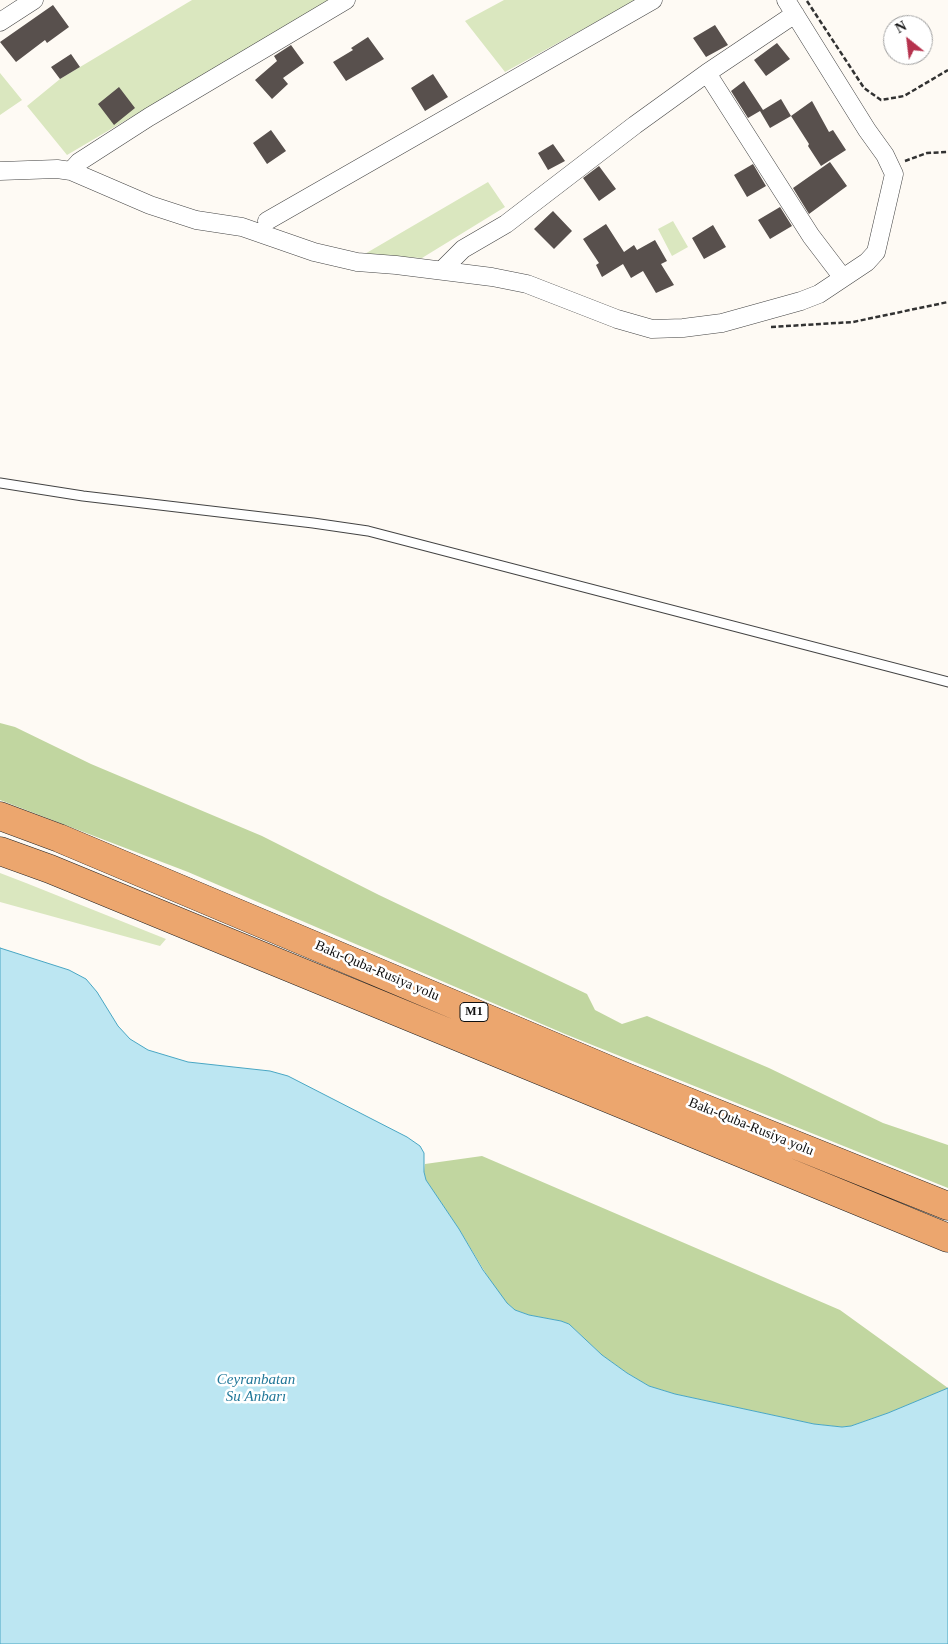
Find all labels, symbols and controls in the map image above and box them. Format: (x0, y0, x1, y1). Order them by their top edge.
north arrow (883, 15, 933, 65)
text: N (893, 18, 909, 36)
street label: Bakı-Quba-Rusiya yolu (312, 937, 442, 1005)
road number: M1 (460, 1002, 488, 1022)
street label: Bakı-Quba-Rusiya yolu (686, 1094, 816, 1160)
water label: Ceyranbatan Su Anbarı (217, 1371, 295, 1406)

